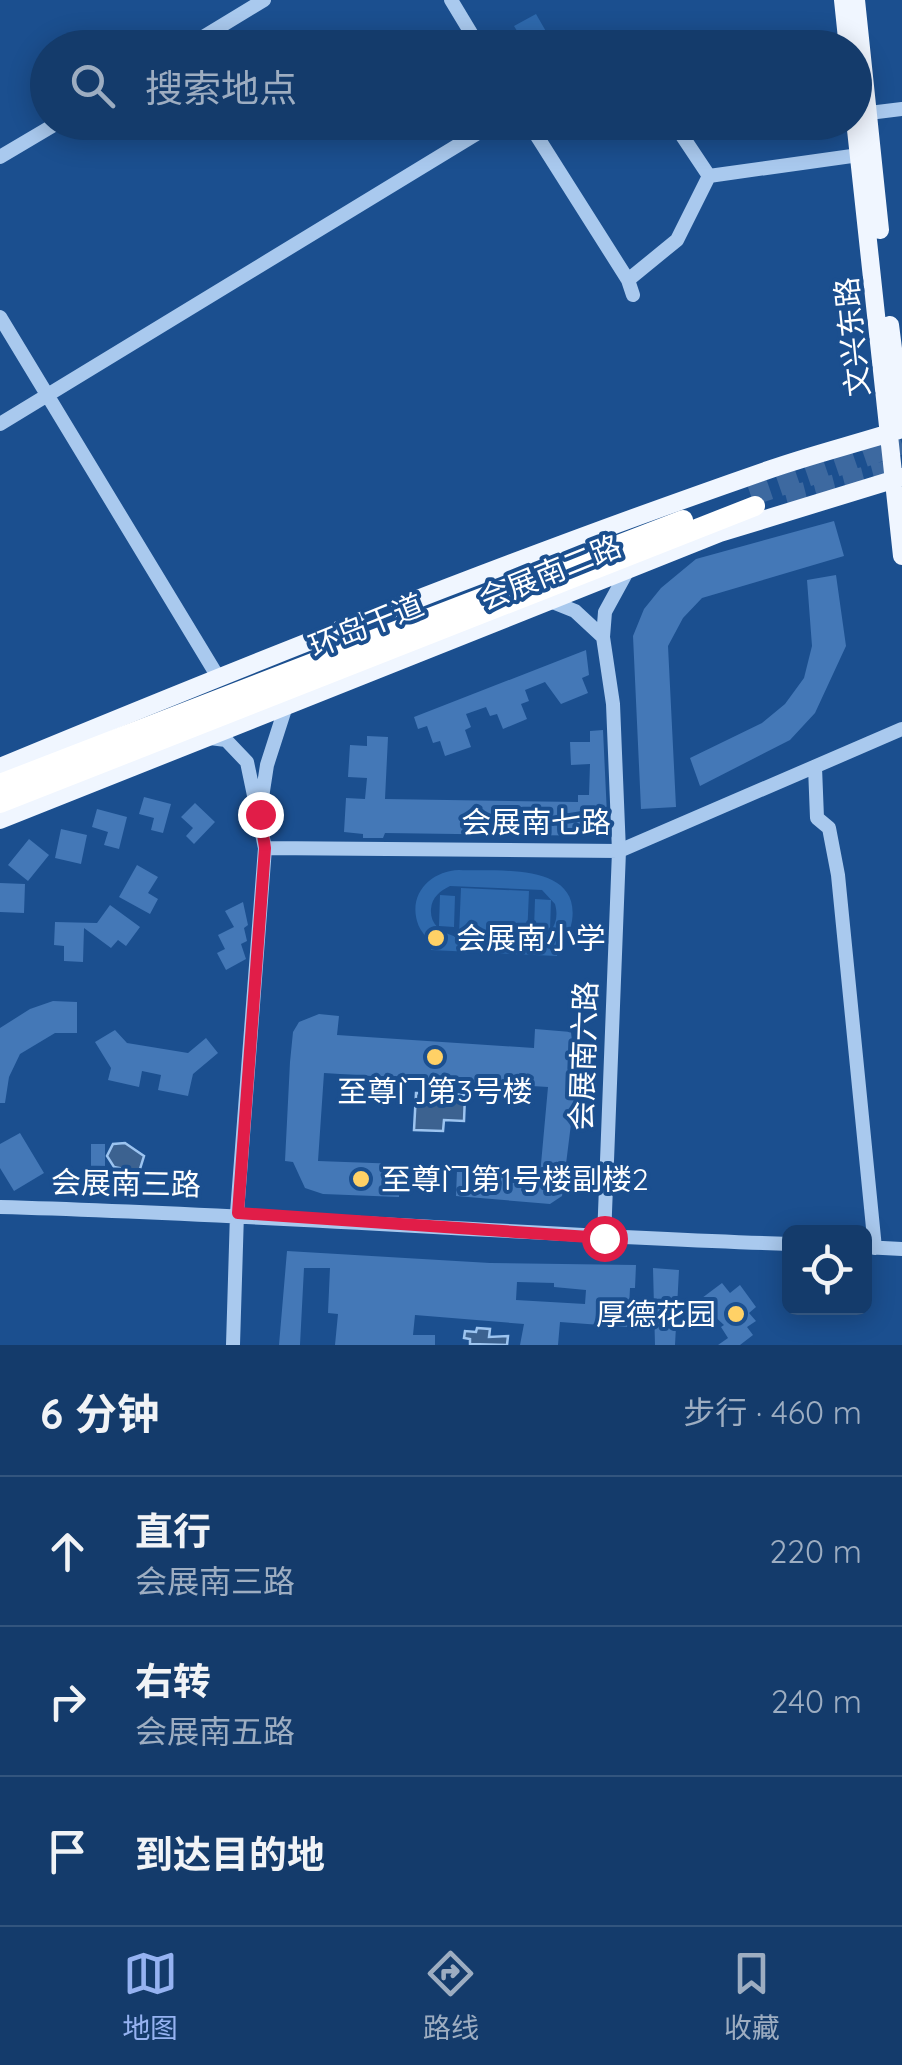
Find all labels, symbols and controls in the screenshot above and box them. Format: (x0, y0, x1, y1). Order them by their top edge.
search box (30, 30, 872, 140)
icon: search (65, 58, 120, 113)
text: 搜索地点 (145, 64, 297, 112)
street label: 文兴东路 (827, 275, 877, 399)
street label: 会展南二路 (473, 526, 627, 618)
street label: 环岛干道 (303, 585, 429, 665)
route end (238, 792, 284, 838)
street label: 会展南七路 (461, 803, 611, 841)
place label: 会展南小学 (456, 919, 606, 957)
marker: 会展南小学 (425, 927, 447, 949)
street label: 会展南六路 (561, 980, 605, 1132)
marker: 至尊门第3号楼 (424, 1046, 446, 1068)
place label: 至尊门第3号楼 (337, 1072, 533, 1110)
place label: 至尊门第1号楼副楼2 (381, 1160, 649, 1198)
street label: 会展南三路 (51, 1163, 201, 1203)
marker: 至尊门第1号楼副楼2 (350, 1168, 372, 1190)
route start (582, 1216, 628, 1262)
map controls (782, 1225, 872, 1315)
button: locate (782, 1225, 872, 1315)
place label: 厚德花园 (596, 1295, 716, 1333)
marker: 厚德花园 (725, 1303, 747, 1325)
text: 6 分钟 (40, 1387, 159, 1440)
text: 步行 · 460 m (683, 1392, 862, 1432)
text: 直行 (135, 1507, 211, 1555)
icon: ahead (40, 1524, 95, 1579)
text: 220 m (770, 1531, 862, 1571)
text: 会展南三路 (135, 1561, 295, 1601)
text: 右转 (135, 1657, 211, 1705)
icon: right (40, 1674, 95, 1729)
text: 240 m (771, 1681, 862, 1721)
text: 会展南五路 (135, 1711, 295, 1751)
icon: arrive (40, 1824, 95, 1879)
text: 到达目的地 (135, 1830, 325, 1878)
tab: 地图 (122, 1946, 178, 2046)
tab: 路线 (423, 1946, 479, 2046)
tab: 收藏 (724, 1946, 780, 2046)

